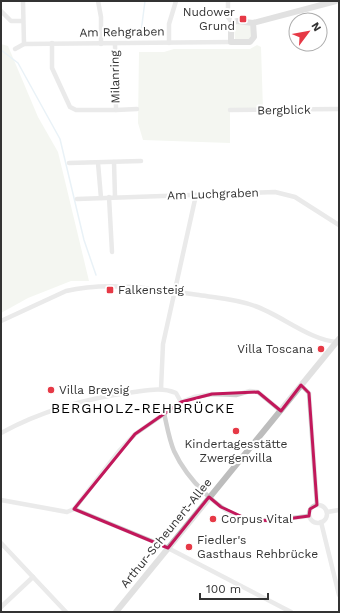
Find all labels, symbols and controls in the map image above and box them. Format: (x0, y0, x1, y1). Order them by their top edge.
place label: Nudower Grund (183, 5, 235, 33)
north arrow (288, 12, 328, 52)
marker: Nudower Grund (238, 14, 248, 24)
text: N (308, 20, 324, 34)
street label: Am Rehgraben (79, 24, 165, 40)
street label: Milanring (108, 50, 122, 104)
street label: Bergblick (257, 103, 311, 117)
street label: Am Luchgraben (167, 185, 259, 203)
place label: Falkensteig (118, 283, 185, 297)
marker: Falkensteig (105, 285, 115, 295)
place label: Villa Toscana (237, 342, 313, 356)
marker: Villa Toscana (316, 344, 326, 354)
place label: Villa Breysig (59, 383, 130, 397)
marker: Villa Breysig (46, 385, 56, 395)
district label: BERGHOLZ-REHBRÜCKE (51, 400, 235, 416)
marker: Kindertagesstätte Zwergenvilla (231, 426, 241, 436)
place label: Kindertagesstätte Zwergenvilla (184, 437, 288, 465)
street label: Arthur-Scheunert-Allee (117, 475, 215, 591)
place label: Corpus Vital (221, 512, 293, 526)
marker: Corpus Vital (208, 514, 218, 524)
place label: Fiedler's Gasthaus Rehbrücke (197, 533, 318, 561)
marker: Fiedler's Gasthaus Rehbrücke (184, 542, 194, 552)
scale bar (200, 575, 268, 601)
text: 100 m (206, 582, 241, 596)

